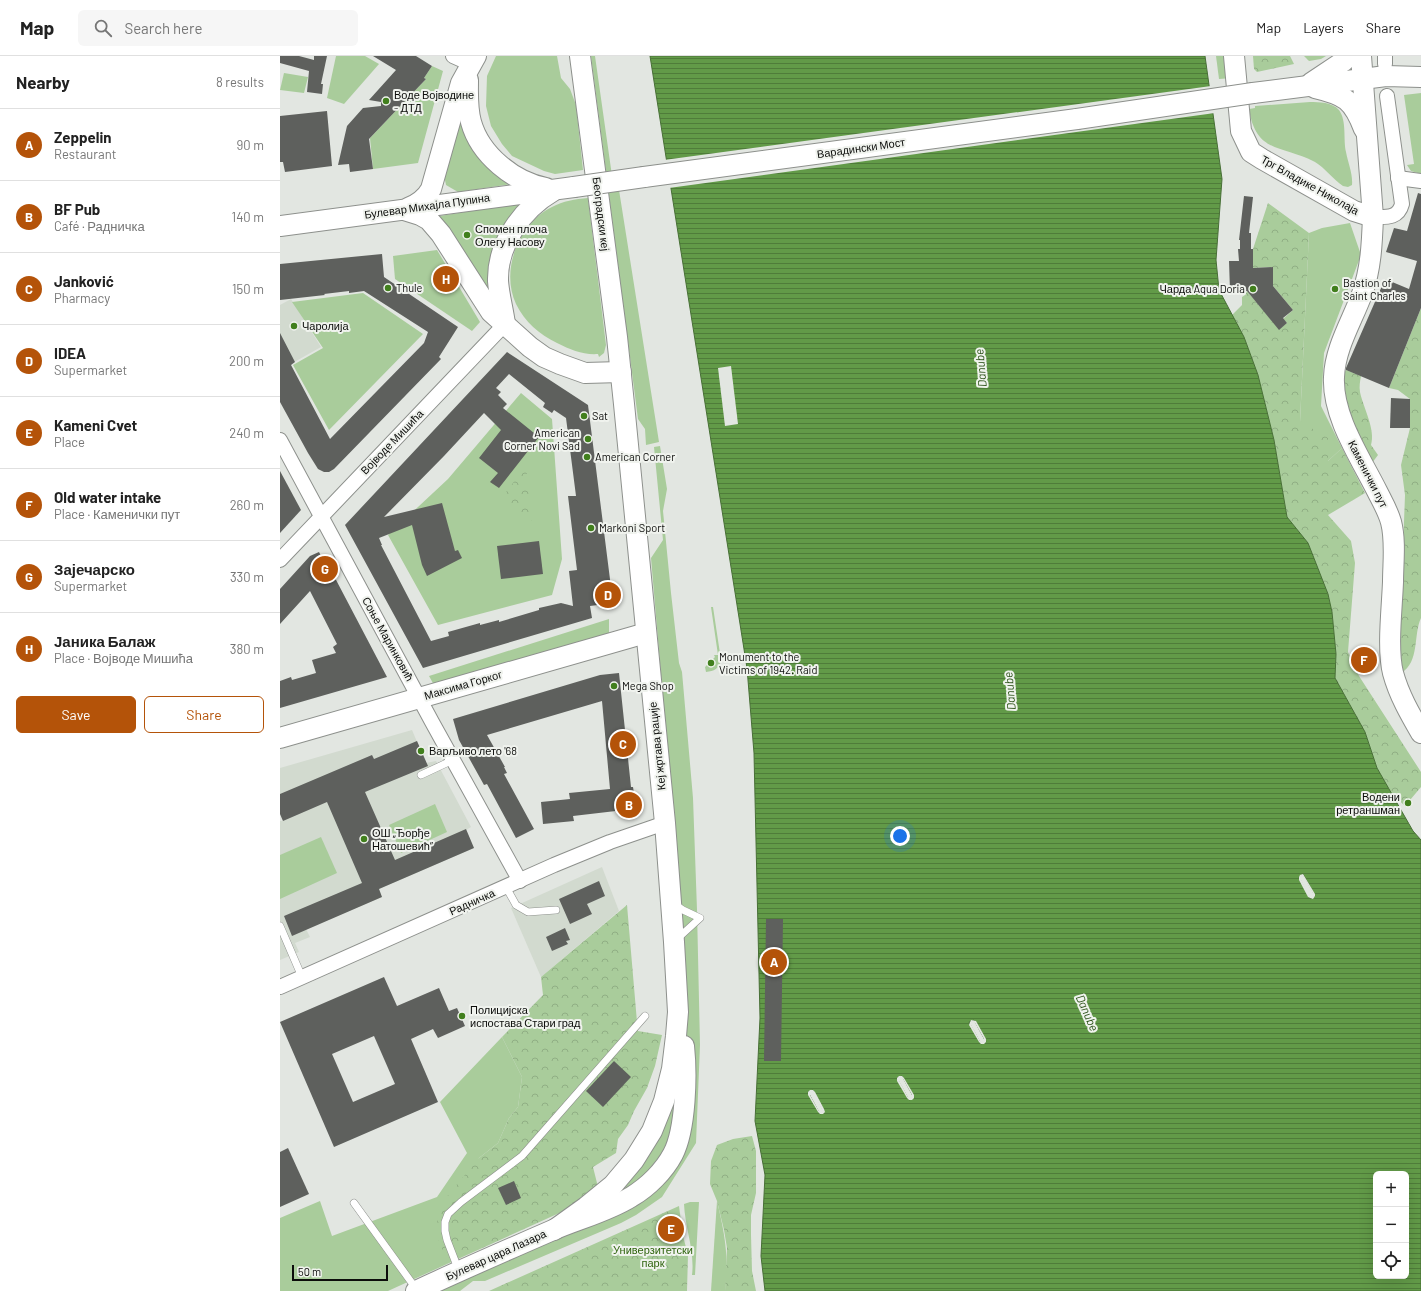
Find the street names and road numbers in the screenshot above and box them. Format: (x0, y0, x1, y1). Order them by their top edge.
street label: Варадински Мост (816, 135, 906, 160)
street label: Трг Владике Николаја (1259, 152, 1362, 217)
street label: Београдски кеј (591, 176, 612, 252)
street label: Булевар Михајла Пупина (363, 190, 491, 221)
street label: Војводе Мишића (358, 406, 426, 477)
street label: Каменички пут (1346, 438, 1391, 510)
street label: Соње Маринковић (360, 594, 417, 683)
street label: Максима Горког (422, 667, 503, 702)
street label: Кеј жртава рације (645, 701, 668, 791)
street label: Радничка (447, 885, 497, 917)
street label: Булевар цара Лазара (444, 1226, 549, 1283)

